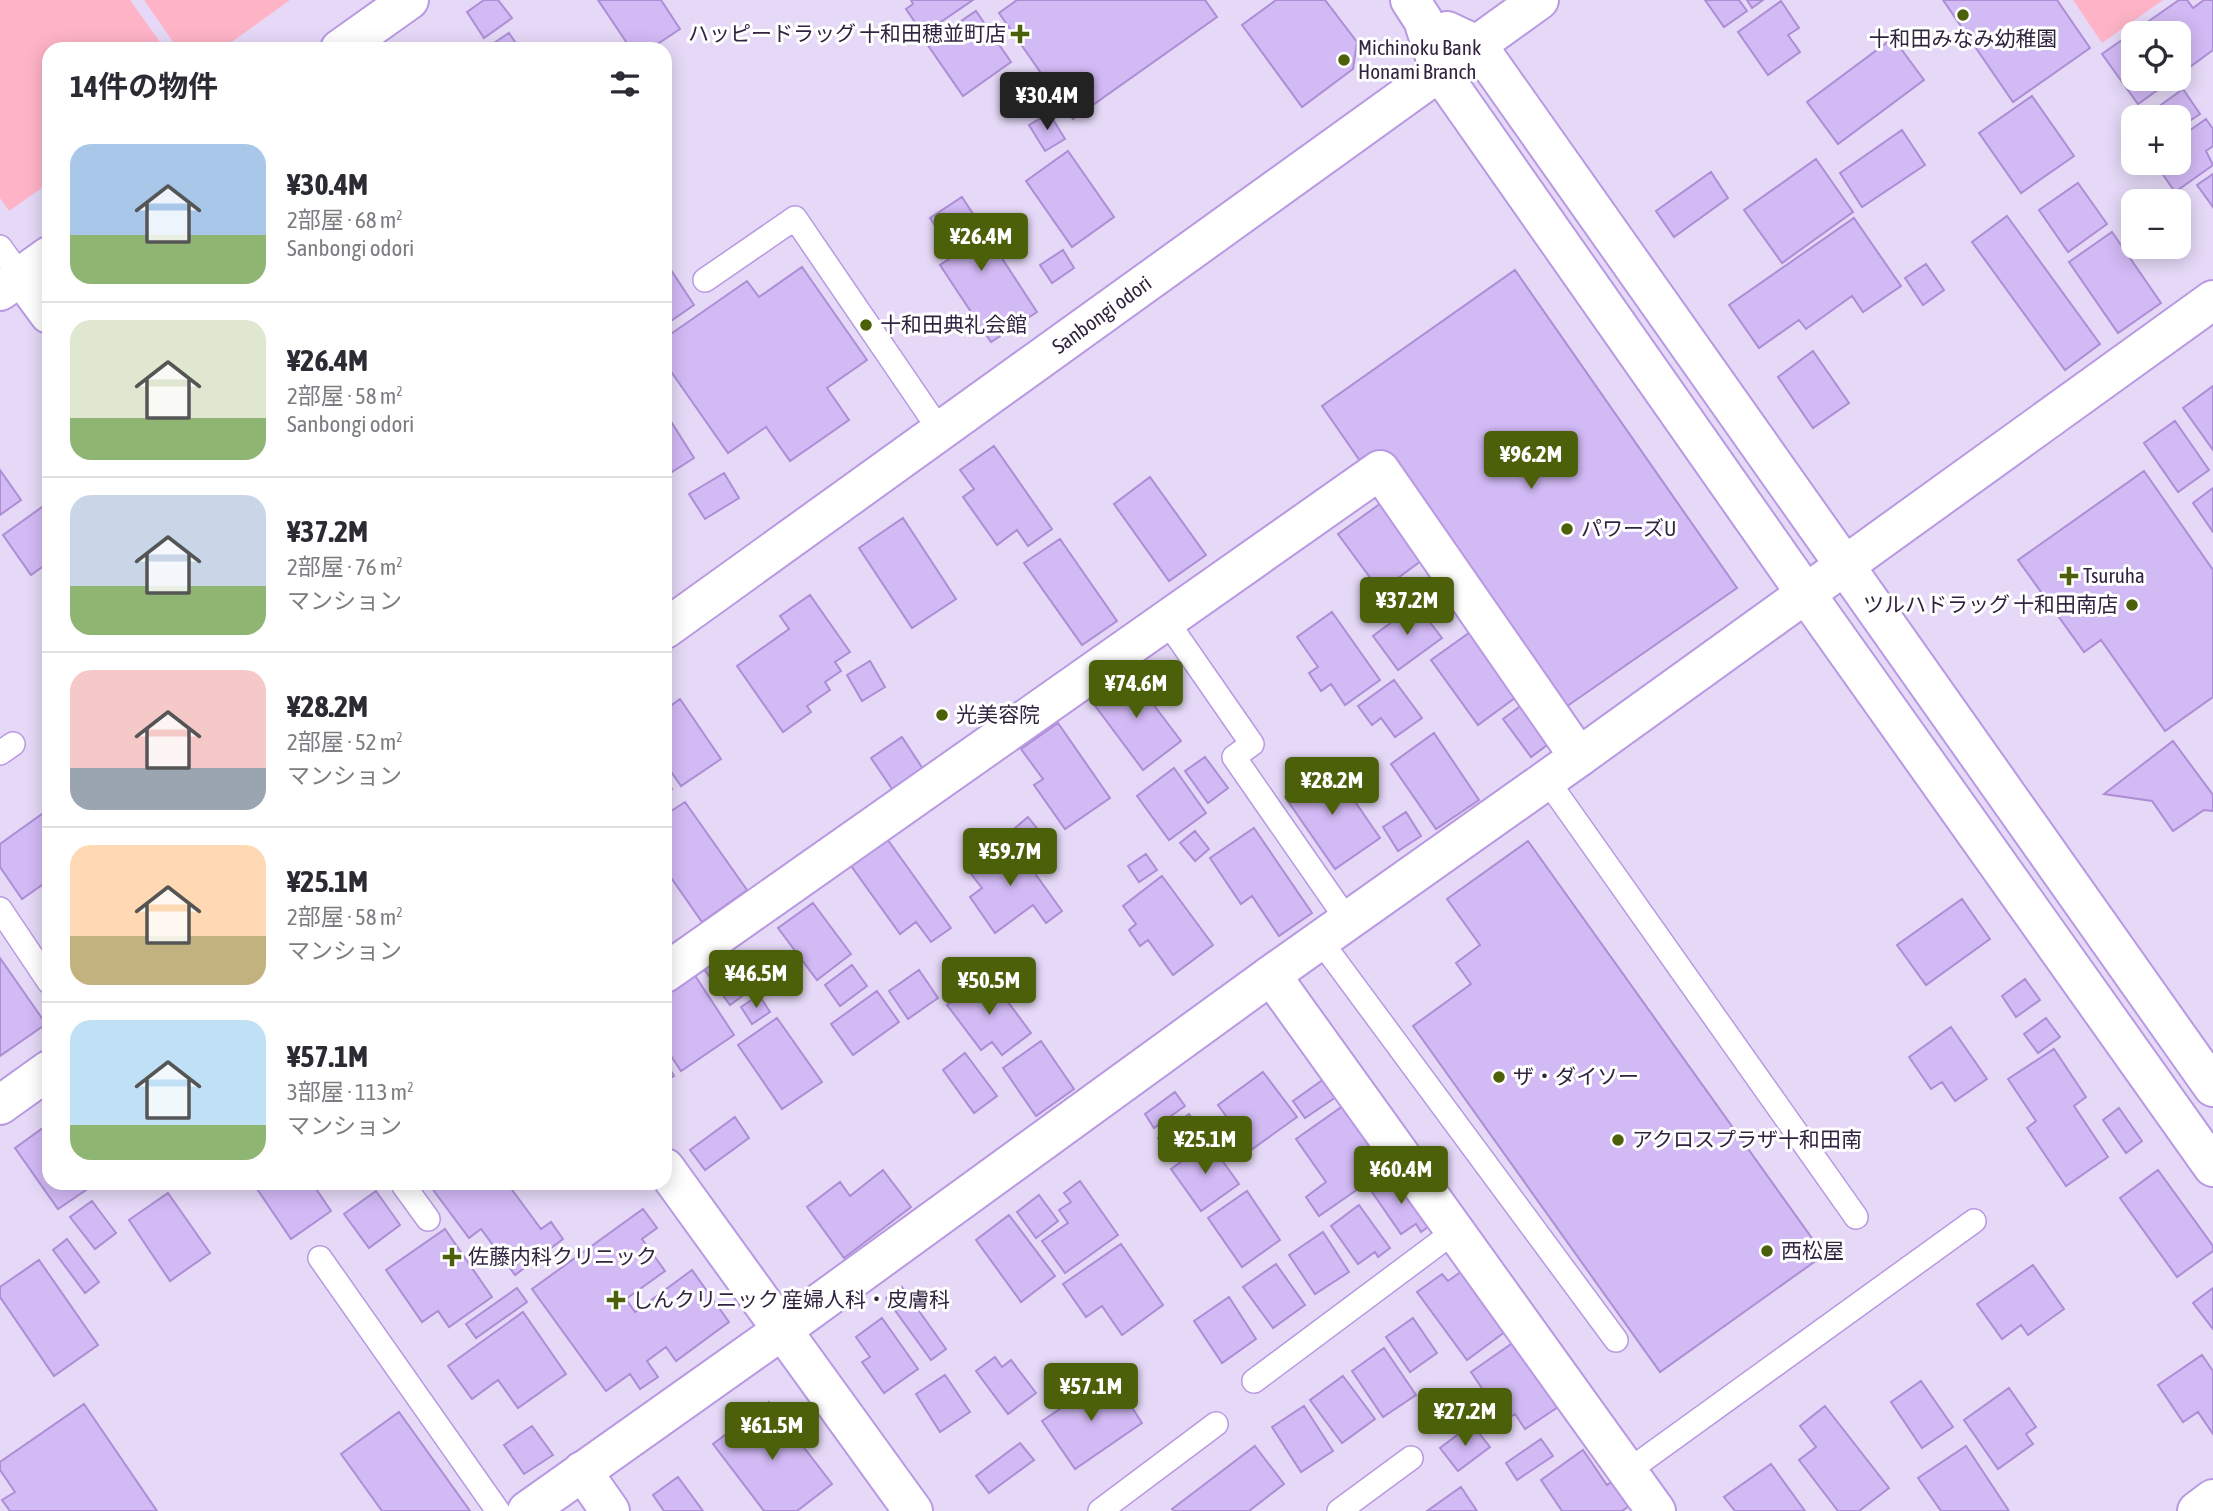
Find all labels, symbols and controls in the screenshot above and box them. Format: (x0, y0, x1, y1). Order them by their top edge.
marker: 十和田みなみ幼稚園 (1955, 7, 1971, 23)
place label: ハッピードラッグ 十和田穂並町店 (688, 21, 1006, 45)
map controls (2121, 21, 2191, 259)
button: locate (2121, 21, 2191, 91)
marker: ハッピードラッグ 十和田穂並町店 (1012, 26, 1028, 42)
place label: 十和田みなみ幼稚園 (1869, 26, 2058, 50)
place label: Michinoku Bank Honami Branch (1358, 35, 1481, 83)
marker: Michinoku Bank Honami Branch (1336, 52, 1352, 68)
icon: filters (606, 65, 644, 103)
text: 14件の物件 (70, 69, 218, 103)
pin: ¥30.4M (990, 72, 1104, 132)
text: ¥30.4M (1016, 82, 1078, 108)
button: + (2121, 105, 2191, 175)
text: ¥30.4M (287, 167, 368, 201)
icon: home (126, 172, 210, 256)
button: − (2121, 189, 2191, 259)
text: 2部屋 · 68 m² (287, 207, 403, 233)
pin: ¥26.4M (924, 214, 1038, 273)
text: ¥26.4M (950, 223, 1012, 249)
text: Sanbongi odori (287, 235, 414, 261)
street label: Sanbongi odori (1047, 270, 1155, 358)
place label: 十和田典礼会館 (880, 312, 1027, 336)
marker: 十和田典礼会館 (858, 317, 874, 333)
text: ¥26.4M (287, 343, 368, 377)
icon: home (126, 348, 210, 432)
text: 2部屋 · 58 m² (287, 383, 403, 409)
text: Sanbongi odori (287, 411, 414, 437)
pin: ¥96.2M (1474, 432, 1588, 491)
text: ¥96.2M (1500, 441, 1562, 467)
text: ¥37.2M (287, 514, 368, 548)
place label: パワーズU (1581, 516, 1676, 540)
marker: パワーズU (1559, 521, 1575, 537)
icon: home (126, 523, 210, 607)
text: 2部屋 · 76 m² (287, 554, 403, 580)
place label: Tsuruha (2083, 563, 2145, 587)
marker: Tsuruha (2061, 568, 2077, 584)
pin: ¥37.2M (1350, 578, 1464, 637)
text: ¥37.2M (1376, 587, 1438, 613)
text: マンション (287, 588, 402, 614)
place label: ツルハドラッグ 十和田南店 (1863, 592, 2118, 616)
marker: ツルハドラッグ 十和田南店 (2124, 597, 2140, 613)
pin: ¥74.6M (1079, 660, 1193, 720)
text: ¥74.6M (1105, 670, 1167, 696)
text: ¥28.2M (287, 689, 368, 723)
icon: home (126, 698, 210, 782)
place label: 光美容院 (956, 702, 1040, 726)
marker: 光美容院 (934, 707, 950, 723)
text: 2部屋 · 52 m² (287, 729, 403, 755)
pin: ¥28.2M (1275, 758, 1389, 817)
text: マンション (287, 763, 402, 789)
text: ¥28.2M (1301, 767, 1363, 793)
pin: ¥59.7M (953, 828, 1067, 888)
text: ¥59.7M (979, 838, 1041, 864)
text: ¥25.1M (287, 864, 368, 898)
icon: home (126, 873, 210, 957)
text: 2部屋 · 58 m² (287, 904, 403, 930)
text: マンション (287, 938, 402, 964)
pin: ¥46.5M (699, 950, 813, 1010)
pin: ¥50.5M (932, 958, 1046, 1017)
text: ¥46.5M (725, 960, 787, 986)
text: ¥50.5M (958, 967, 1020, 993)
text: ¥57.1M (287, 1039, 368, 1073)
icon: home (126, 1048, 210, 1132)
place label: ザ・ダイソー (1513, 1064, 1639, 1088)
marker: ザ・ダイソー (1491, 1069, 1507, 1085)
text: 3部屋 · 113 m² (287, 1079, 414, 1105)
text: マンション (287, 1113, 402, 1139)
pin: ¥25.1M (1148, 1116, 1262, 1176)
text: ¥25.1M (1174, 1126, 1236, 1152)
place label: アクロスプラザ十和田南 (1632, 1127, 1862, 1151)
marker: アクロスプラザ十和田南 (1610, 1132, 1626, 1148)
pin: ¥60.4M (1344, 1146, 1458, 1206)
text: ¥60.4M (1370, 1156, 1432, 1182)
place label: 西松屋 (1781, 1238, 1844, 1262)
marker: 西松屋 (1759, 1243, 1775, 1259)
place label: 佐藤内科クリニック (468, 1244, 657, 1268)
marker: 佐藤内科クリニック (442, 1247, 462, 1267)
place label: しんクリニック 産婦人科・皮膚科 (632, 1287, 950, 1311)
marker: しんクリニック 産婦人科・皮膚科 (606, 1290, 626, 1310)
pin: ¥57.1M (1034, 1364, 1148, 1423)
text: ¥57.1M (1060, 1373, 1122, 1399)
pin: ¥27.2M (1408, 1388, 1522, 1448)
text: ¥27.2M (1434, 1398, 1496, 1424)
pin: ¥61.5M (715, 1402, 829, 1462)
text: ¥61.5M (741, 1412, 803, 1438)

